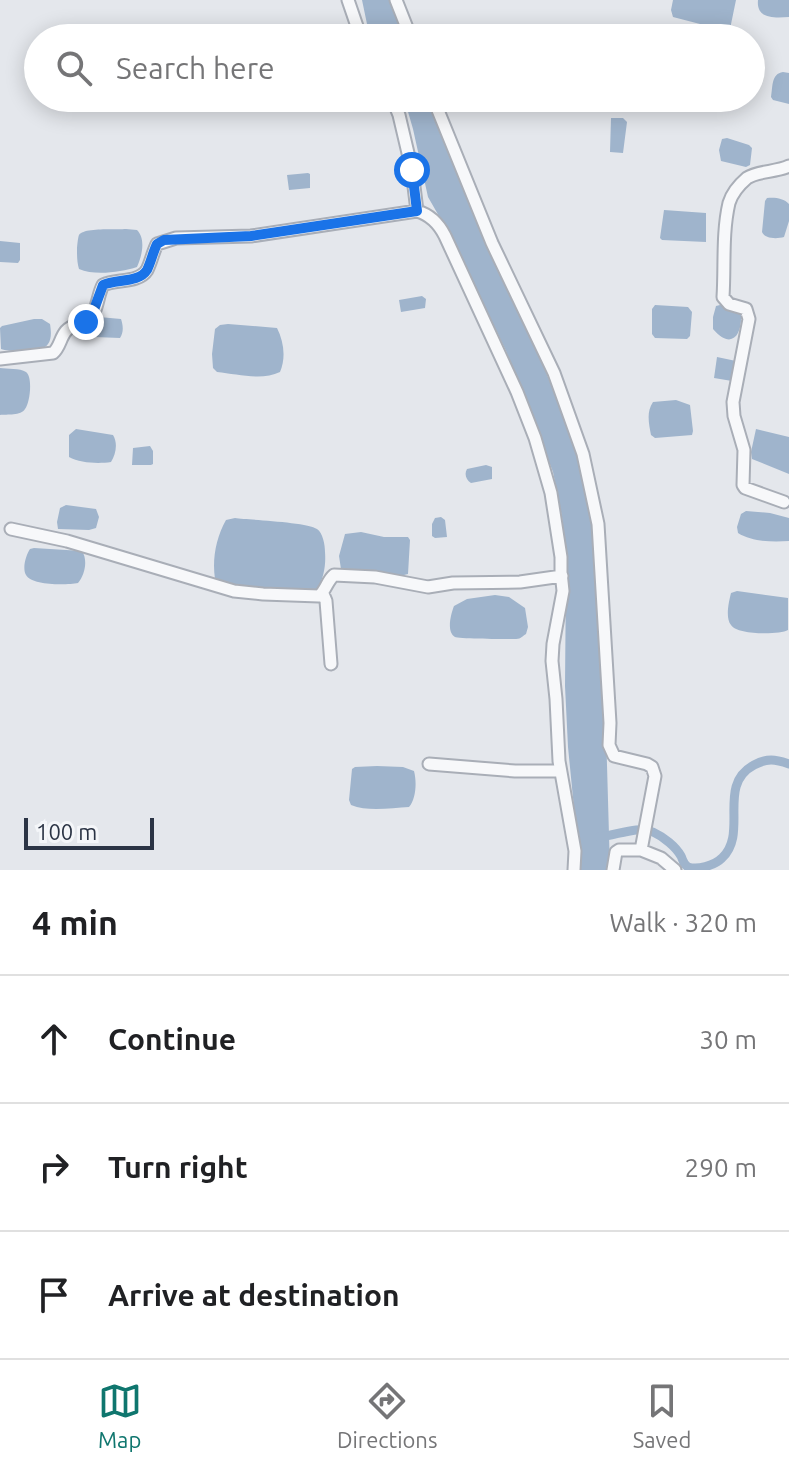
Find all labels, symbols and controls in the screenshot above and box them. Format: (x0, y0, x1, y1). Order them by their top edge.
search box (24, 24, 765, 112)
icon: search (52, 46, 96, 90)
text: Search here (116, 51, 275, 85)
route start (394, 152, 430, 188)
route end (68, 304, 104, 340)
scale bar (24, 814, 154, 850)
text: 100 m (36, 819, 97, 844)
text: 4 min (32, 903, 118, 941)
text: Walk · 320 m (609, 908, 757, 937)
icon: ahead (32, 1017, 76, 1061)
text: Continue (108, 1022, 236, 1056)
text: 30 m (699, 1025, 757, 1054)
icon: right (32, 1145, 76, 1189)
text: Turn right (108, 1150, 248, 1184)
text: 290 m (685, 1153, 757, 1182)
icon: arrive (32, 1273, 76, 1317)
text: Arrive at destination (108, 1278, 400, 1312)
tab: Map (98, 1379, 142, 1452)
tab: Directions (337, 1379, 437, 1452)
tab: Saved (633, 1379, 691, 1452)

